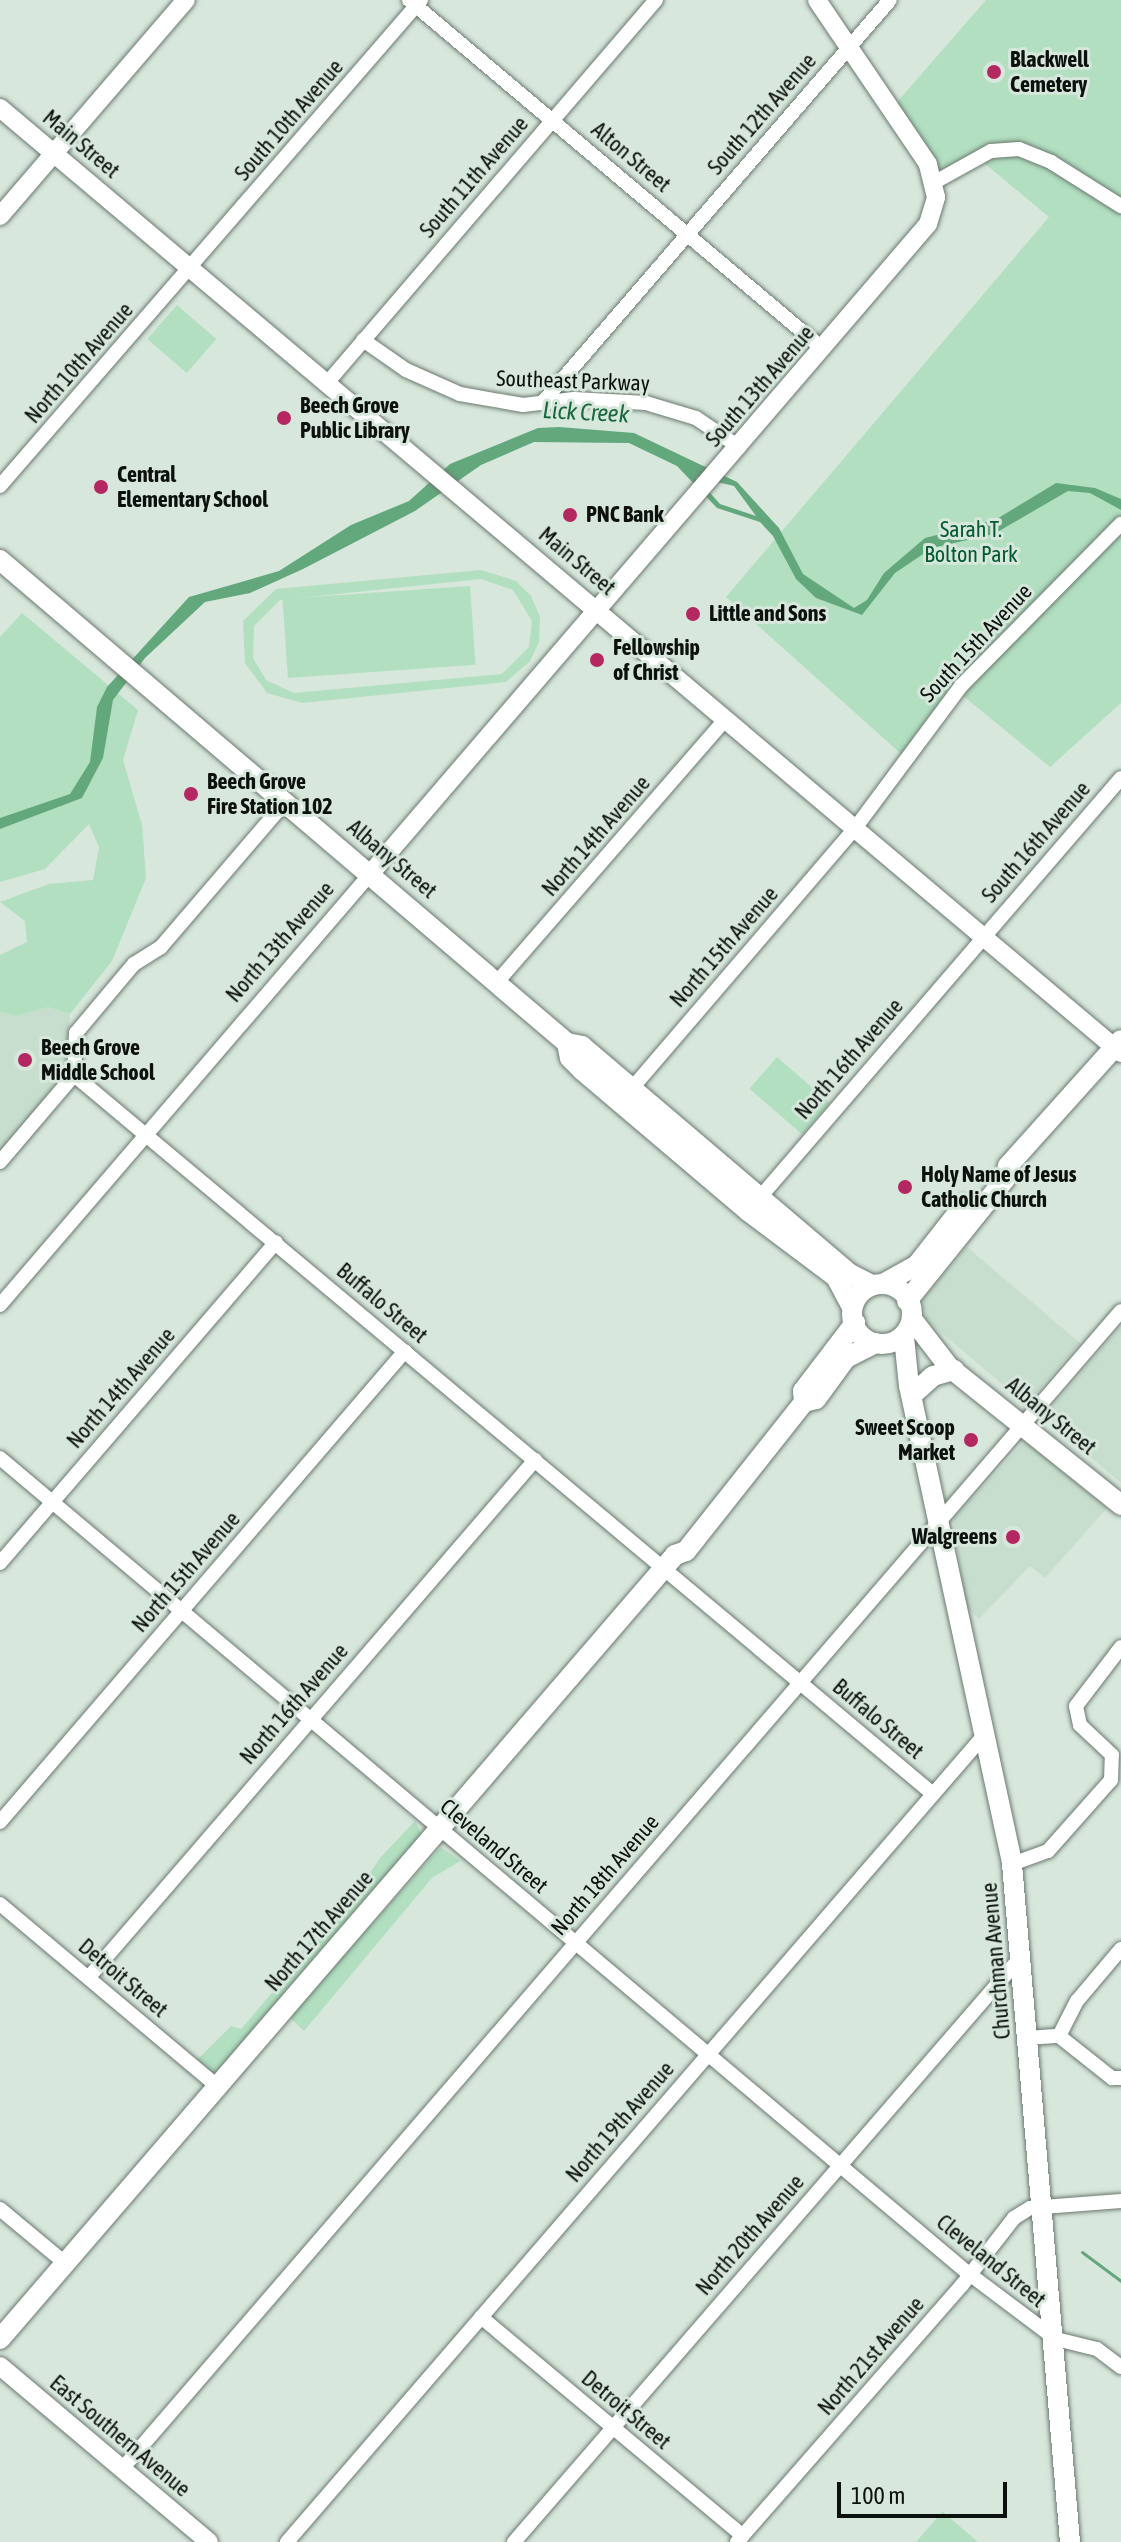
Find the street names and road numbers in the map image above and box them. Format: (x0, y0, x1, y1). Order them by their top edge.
street label: South 12th Avenue (702, 48, 822, 180)
street label: South 10th Avenue (229, 54, 349, 186)
street label: Main Street (37, 104, 125, 184)
street label: South 11th Avenue (414, 111, 534, 243)
street label: Alton Street (586, 116, 676, 198)
street label: North 10th Avenue (19, 297, 139, 429)
street label: South 13th Avenue (700, 320, 820, 452)
street label: Southeast Parkway (496, 365, 650, 397)
street label: Main Street (533, 521, 621, 601)
street label: South 15th Avenue (915, 578, 1037, 708)
street label: North 14th Avenue (536, 770, 656, 902)
street label: South 16th Avenue (976, 776, 1096, 908)
street label: Albany Street (342, 814, 442, 904)
street label: North 13th Avenue (220, 876, 340, 1008)
street label: North 15th Avenue (664, 881, 784, 1013)
street label: North 16th Avenue (789, 993, 909, 1125)
street label: Buffalo Street (331, 1257, 433, 1349)
street label: North 14th Avenue (61, 1322, 181, 1454)
street label: Albany Street (1001, 1372, 1101, 1460)
street label: North 15th Avenue (126, 1506, 246, 1638)
street label: North 16th Avenue (234, 1638, 354, 1770)
street label: Buffalo Street (827, 1673, 929, 1765)
street label: Cleveland Street (435, 1793, 553, 1899)
street label: North 18th Avenue (545, 1809, 665, 1941)
street label: North 17th Avenue (259, 1865, 379, 1997)
street label: Churchman Avenue (976, 1882, 1016, 2040)
street label: Detroit Street (73, 1933, 173, 2023)
street label: North 19th Avenue (560, 2056, 680, 2188)
street label: North 20th Avenue (690, 2169, 810, 2301)
street label: Cleveland Street (931, 2209, 1051, 2313)
street label: North 21st Avenue (812, 2291, 930, 2421)
street label: Detroit Street (576, 2365, 676, 2455)
street label: East Southern Avenue (44, 2370, 196, 2502)

